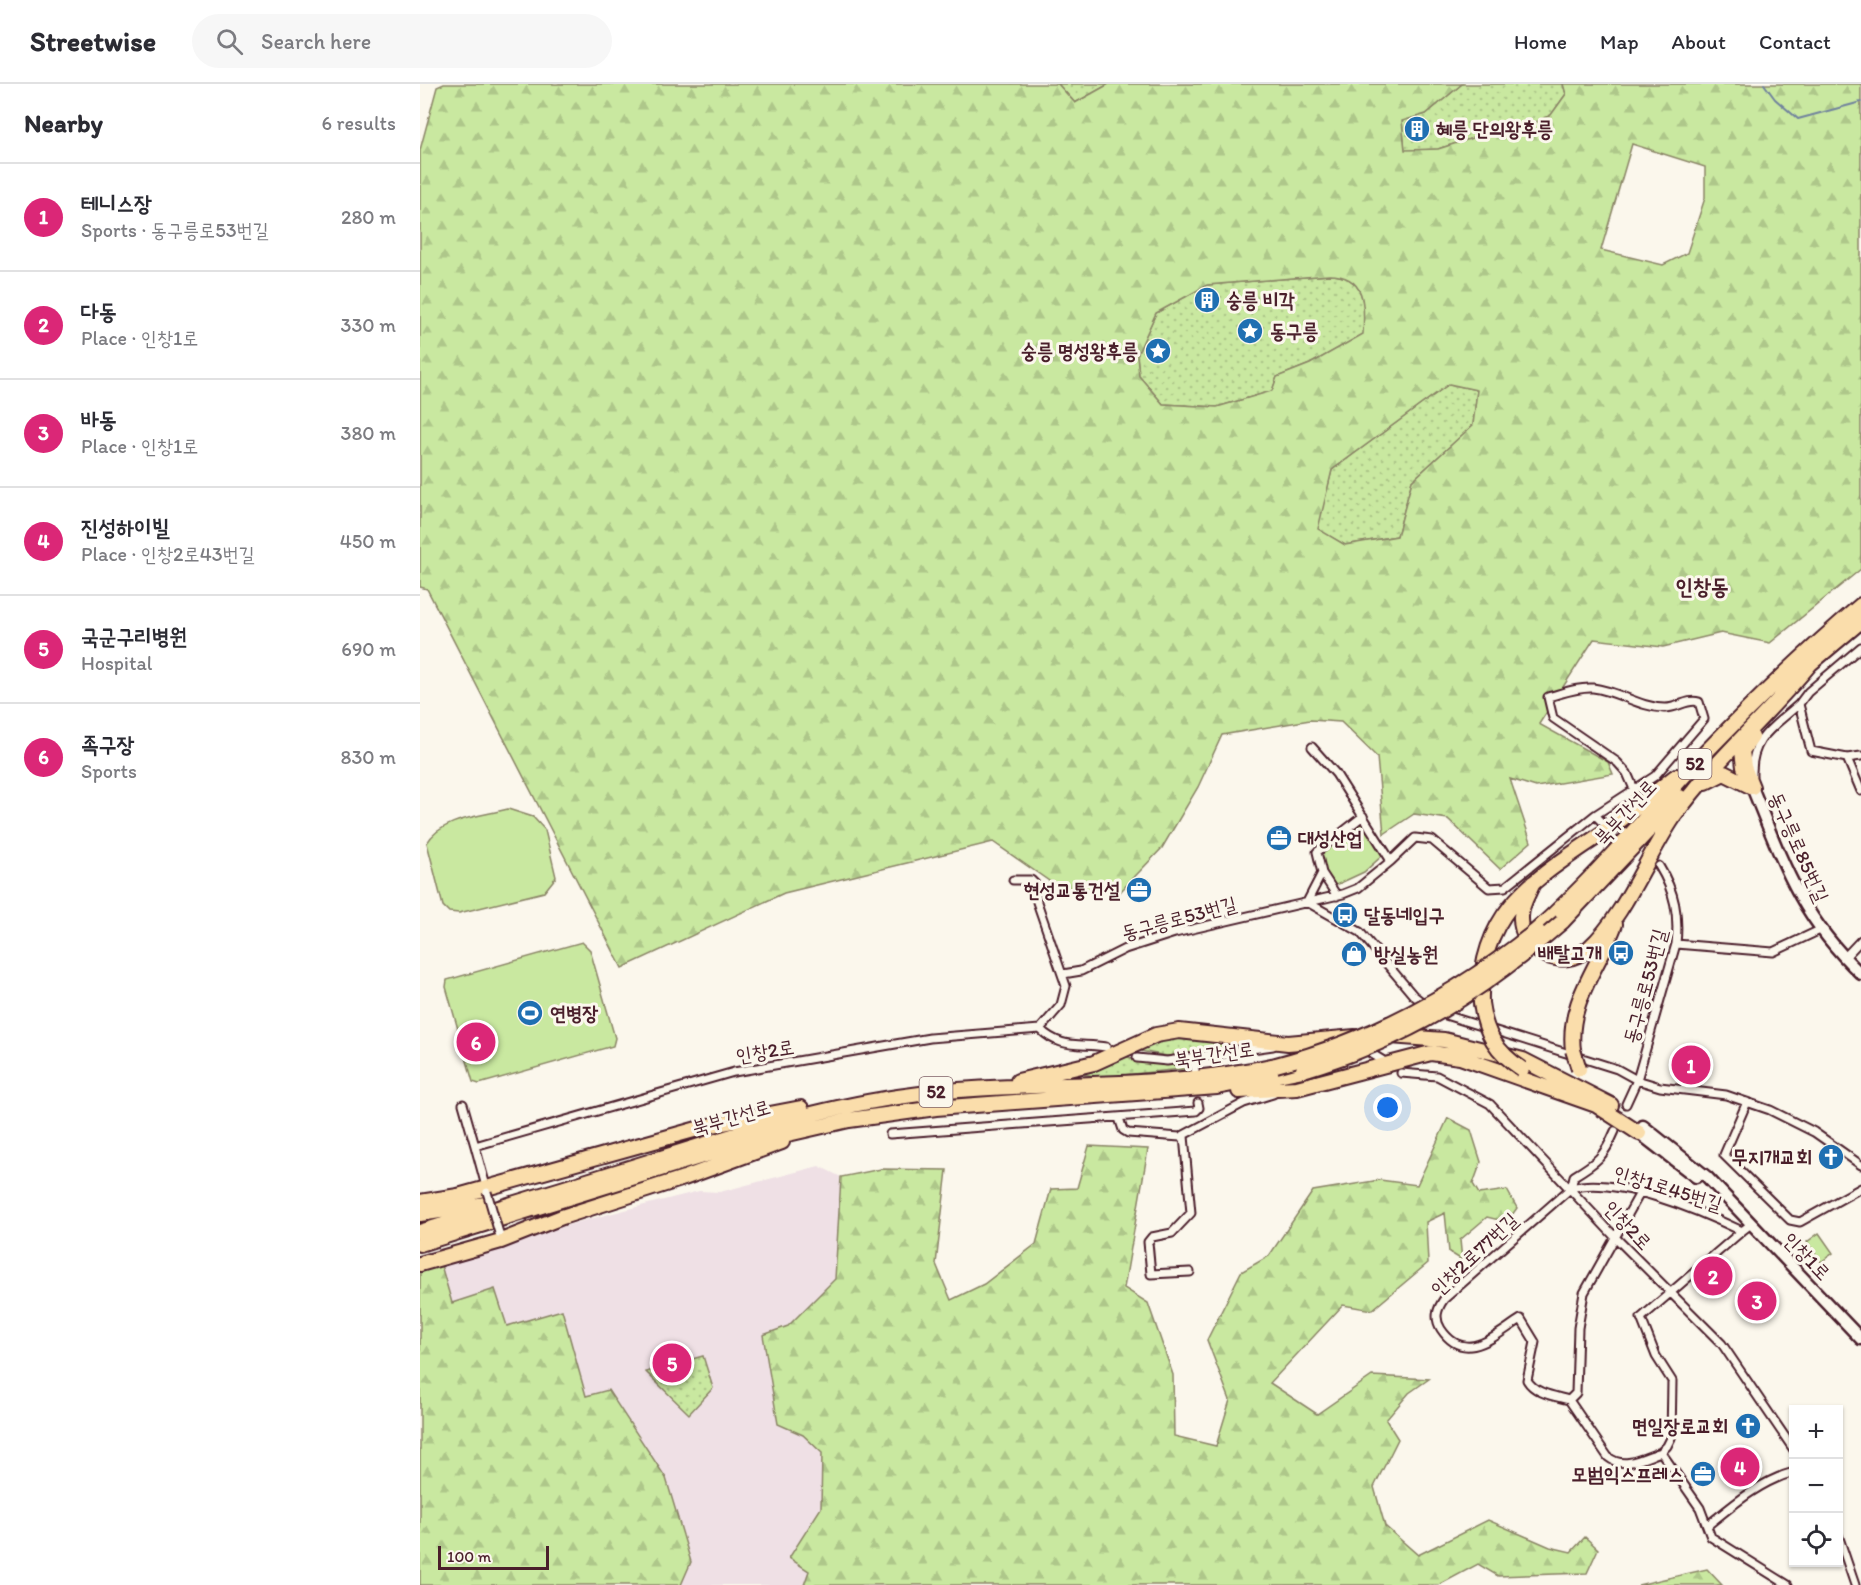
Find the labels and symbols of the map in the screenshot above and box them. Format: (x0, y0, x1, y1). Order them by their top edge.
building icon: 혜릉 단의왕후릉 (1402, 114, 1432, 144)
place label: 혜릉 단의왕후릉 (1436, 117, 1553, 141)
building icon: 숭릉 비각 (1192, 285, 1222, 315)
place label: 숭릉 비각 (1226, 288, 1295, 312)
place icon: 동구릉 (1235, 316, 1265, 346)
place label: 동구릉 (1270, 319, 1318, 343)
place icon: 숭릉 명성왕후릉 (1143, 336, 1173, 366)
place label: 숭릉 명성왕후릉 (1021, 339, 1138, 363)
district label: 인창동 (1675, 573, 1729, 600)
road number: 52 (1678, 749, 1712, 779)
street label: 북부간선로 (1589, 774, 1661, 850)
street label: 동구릉로85번길 (1764, 788, 1834, 906)
office icon: 대성산업 (1264, 823, 1294, 853)
place label: 대성산업 (1298, 826, 1362, 850)
office icon: 현성교통건설 (1124, 875, 1154, 905)
place label: 현성교통건설 (1023, 878, 1121, 902)
street label: 동구릉로53번길 (1119, 891, 1239, 945)
bus stop icon: 달동네입구 (1330, 900, 1360, 930)
place label: 달동네입구 (1364, 903, 1444, 927)
street label: 동구릉로53번길 (1618, 926, 1672, 1046)
bus stop icon: 배탈고개 (1606, 938, 1636, 968)
shop icon: 방실농원 (1339, 939, 1369, 969)
place label: 배탈고개 (1538, 941, 1602, 965)
place label: 방실농원 (1374, 942, 1438, 966)
sports icon: 연병장 (515, 998, 545, 1028)
place label: 연병장 (550, 1001, 598, 1025)
pin: 6 (456, 1020, 496, 1064)
street label: 인창2로 (734, 1035, 796, 1067)
street label: 북부간선로 (1172, 1037, 1256, 1071)
pin: 1 (1672, 1042, 1710, 1088)
road number: 52 (920, 1077, 952, 1107)
your location (1373, 1093, 1402, 1122)
street label: 북부간선로 (689, 1094, 773, 1140)
church icon: 무지개교회 (1816, 1142, 1846, 1172)
place label: 무지개교회 (1732, 1145, 1812, 1169)
street label: 인창1로45번길 (1611, 1160, 1725, 1216)
street label: 인창2로 (1599, 1195, 1657, 1255)
street label: 인창2로77번길 (1425, 1207, 1523, 1301)
street label: 인창1로 (1778, 1227, 1836, 1285)
pin: 2 (1694, 1254, 1732, 1298)
pin: 3 (1738, 1278, 1776, 1324)
pin: 5 (652, 1340, 692, 1386)
church icon: 면일장로교회 (1733, 1411, 1763, 1441)
place label: 면일장로교회 (1631, 1414, 1728, 1438)
pin: 4 (1720, 1444, 1760, 1490)
office icon: 모범익스프레스 (1688, 1459, 1718, 1489)
place label: 모범익스프레스 (1571, 1462, 1684, 1486)
scale bar (438, 1543, 549, 1570)

